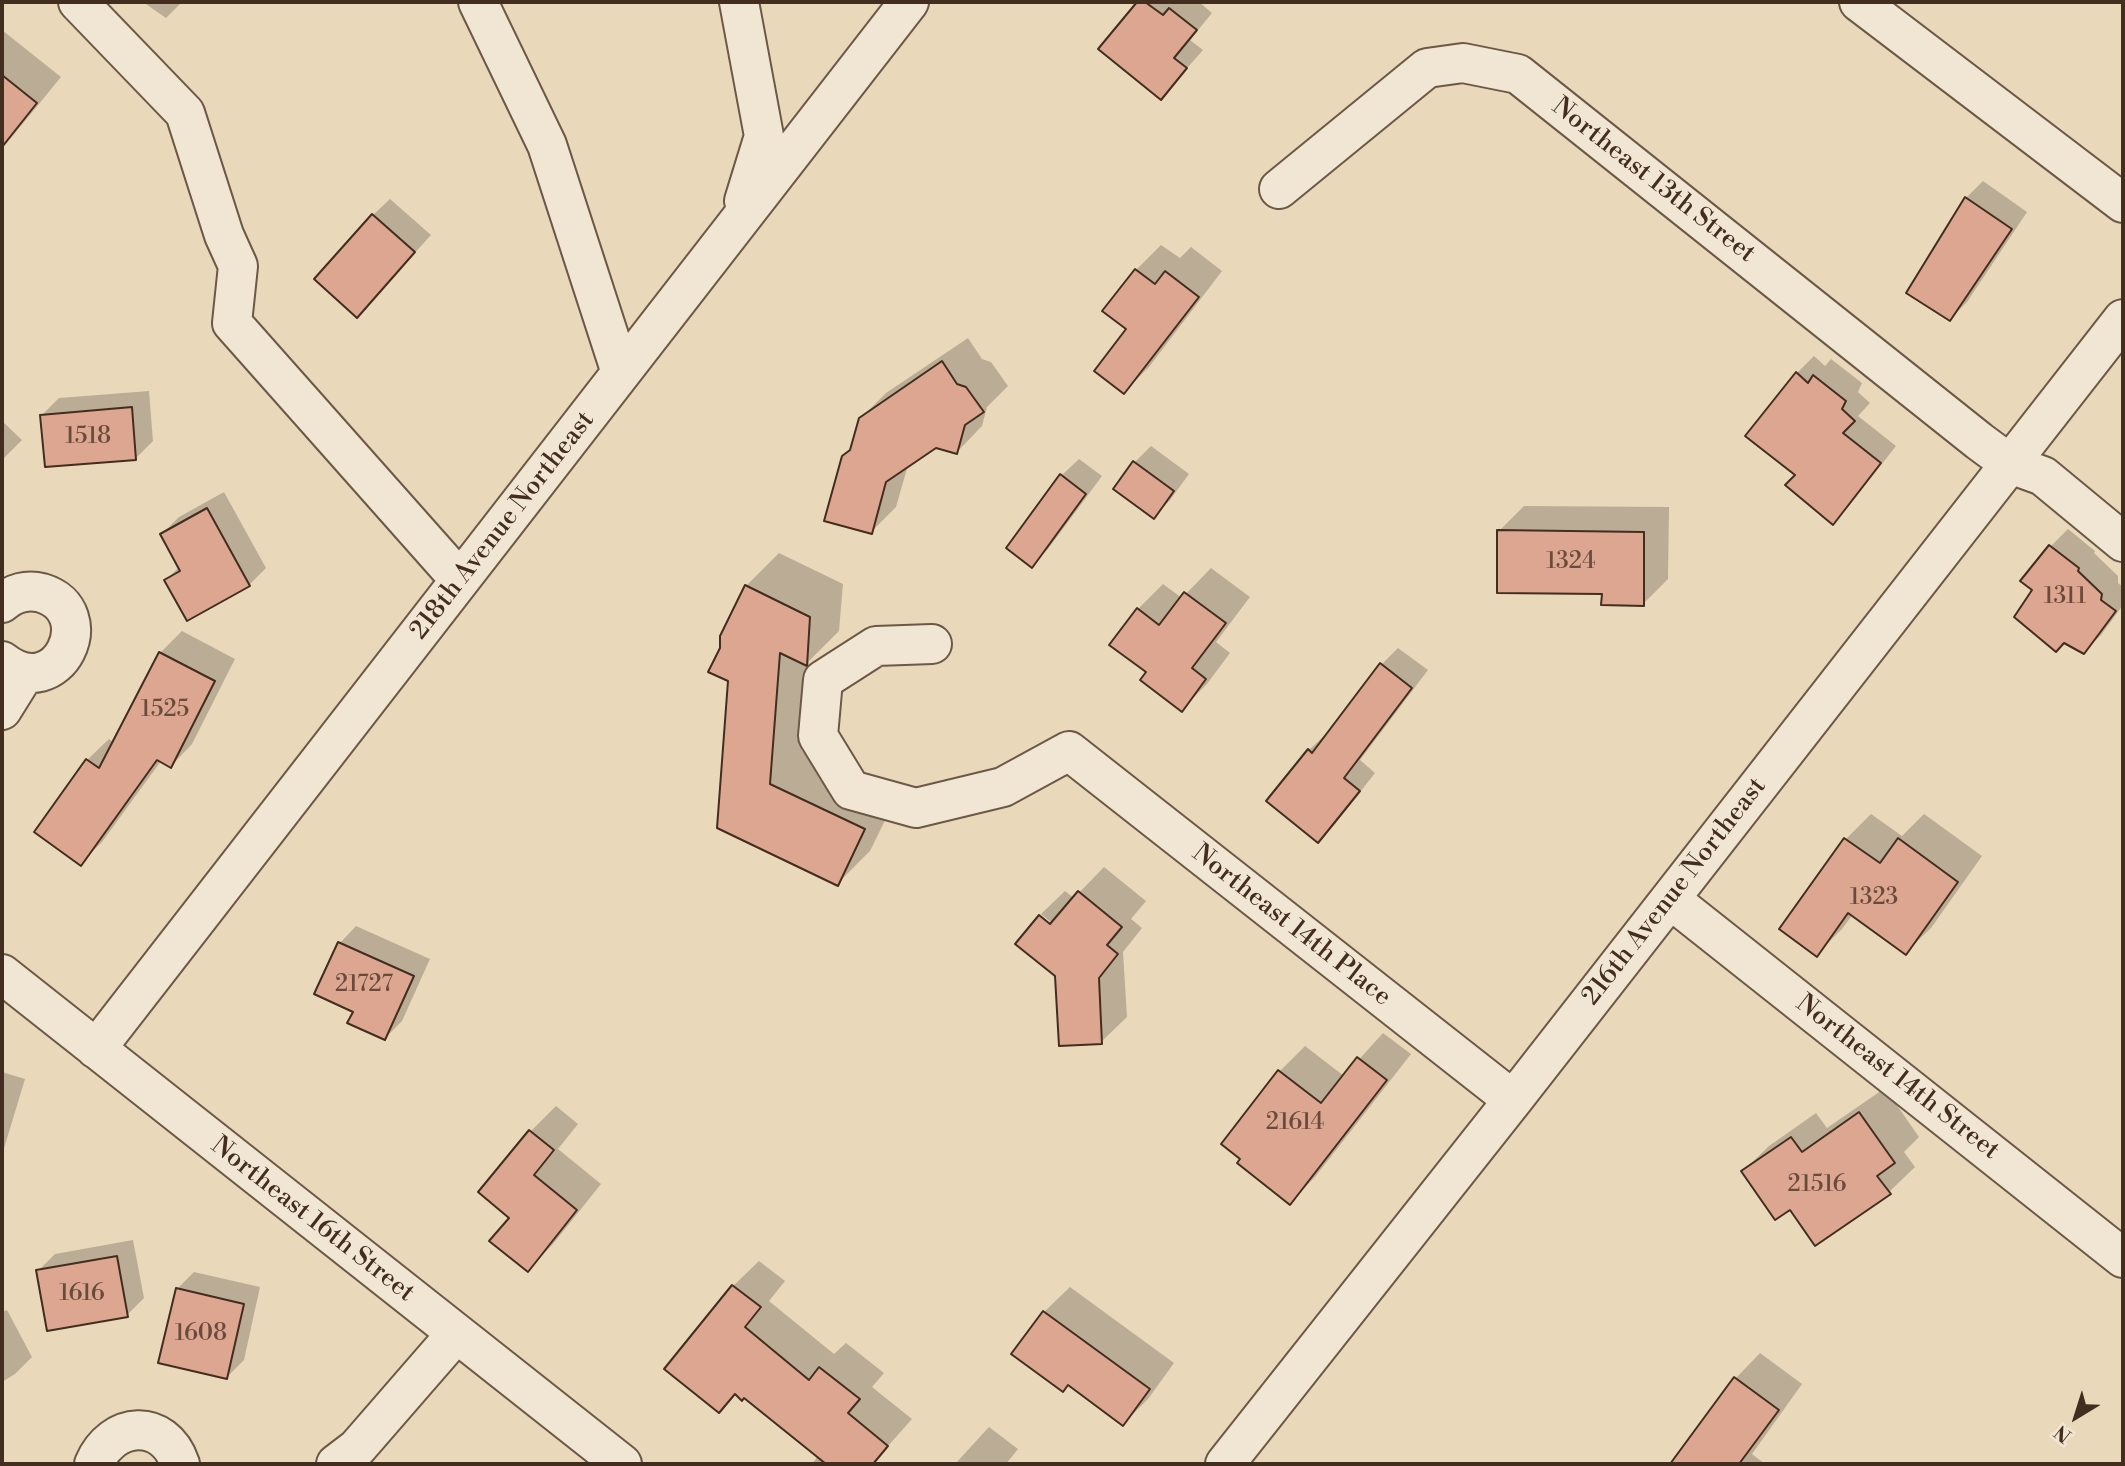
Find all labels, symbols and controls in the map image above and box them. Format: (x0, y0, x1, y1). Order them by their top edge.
street label: Northeast 13th Street (1545, 92, 1761, 270)
street label: 218th Avenue Northeast (404, 406, 602, 646)
house number: 1518 (65, 423, 111, 451)
house number: 1324 (1546, 548, 1596, 576)
house number: 1311 (2044, 583, 2086, 611)
house number: 1525 (141, 696, 189, 724)
street label: 216th Avenue Northeast (1576, 772, 1774, 1012)
street label: Northeast 14th Place (1185, 839, 1397, 1013)
house number: 1323 (1850, 884, 1898, 912)
house number: 21727 (335, 971, 393, 999)
street label: Northeast 14th Street (1789, 989, 2005, 1167)
house number: 21614 (1266, 1109, 1324, 1137)
street label: Northeast 16th Street (204, 1131, 420, 1309)
house number: 21516 (1788, 1171, 1846, 1199)
house number: 1616 (59, 1280, 105, 1308)
house number: 1608 (175, 1320, 227, 1348)
north arrow (2041, 1382, 2111, 1452)
text: N (2050, 1419, 2076, 1448)

